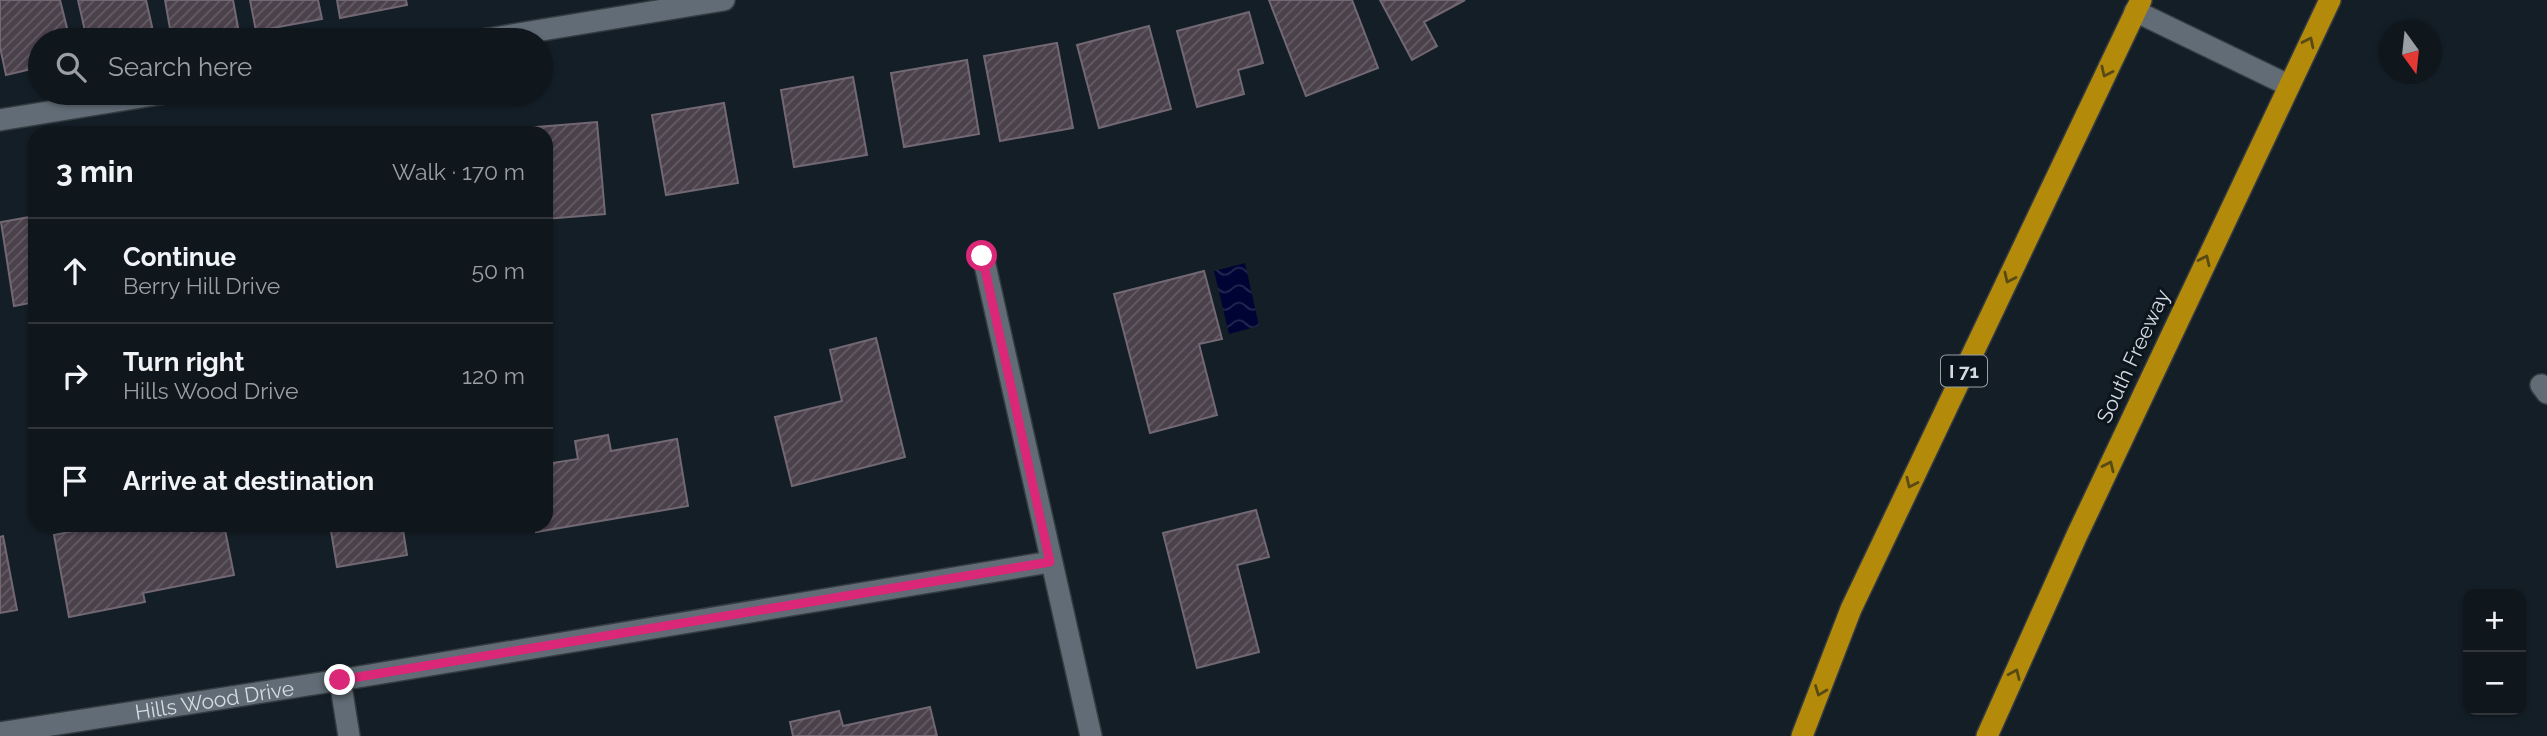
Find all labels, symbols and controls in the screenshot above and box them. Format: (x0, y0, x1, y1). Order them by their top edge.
north arrow (2379, 21, 2442, 84)
search box (28, 28, 553, 105)
one-way arrow (2300, 37, 2314, 49)
icon: search (52, 48, 90, 86)
text: Search here (108, 52, 252, 82)
one-way arrow (2101, 65, 2115, 77)
text: 3 min (56, 154, 134, 189)
text: Walk · 170 m (392, 158, 525, 185)
route start (966, 240, 997, 271)
text: Continue (123, 242, 236, 272)
icon: ahead (56, 252, 94, 290)
one-way arrow (2197, 255, 2211, 267)
text: 50 m (471, 257, 525, 284)
one-way arrow (2003, 271, 2017, 283)
text: Berry Hill Drive (123, 272, 280, 299)
street label: South Freeway (2091, 285, 2175, 427)
text: Turn right (123, 347, 244, 377)
road number: I 71 (1941, 356, 1987, 386)
icon: right (56, 357, 94, 395)
text: 120 m (462, 362, 525, 389)
text: Hills Wood Drive (123, 377, 299, 404)
one-way arrow (2100, 461, 2114, 473)
icon: arrive (56, 462, 94, 500)
text: Arrive at destination (123, 466, 374, 496)
one-way arrow (1905, 476, 1919, 488)
map controls (2463, 589, 2526, 715)
button: + (2463, 589, 2526, 652)
button: − (2463, 652, 2526, 715)
route end (324, 664, 355, 695)
one-way arrow (2007, 668, 2021, 681)
street label: Hills Wood Drive (133, 675, 296, 724)
one-way arrow (1814, 685, 1828, 697)

